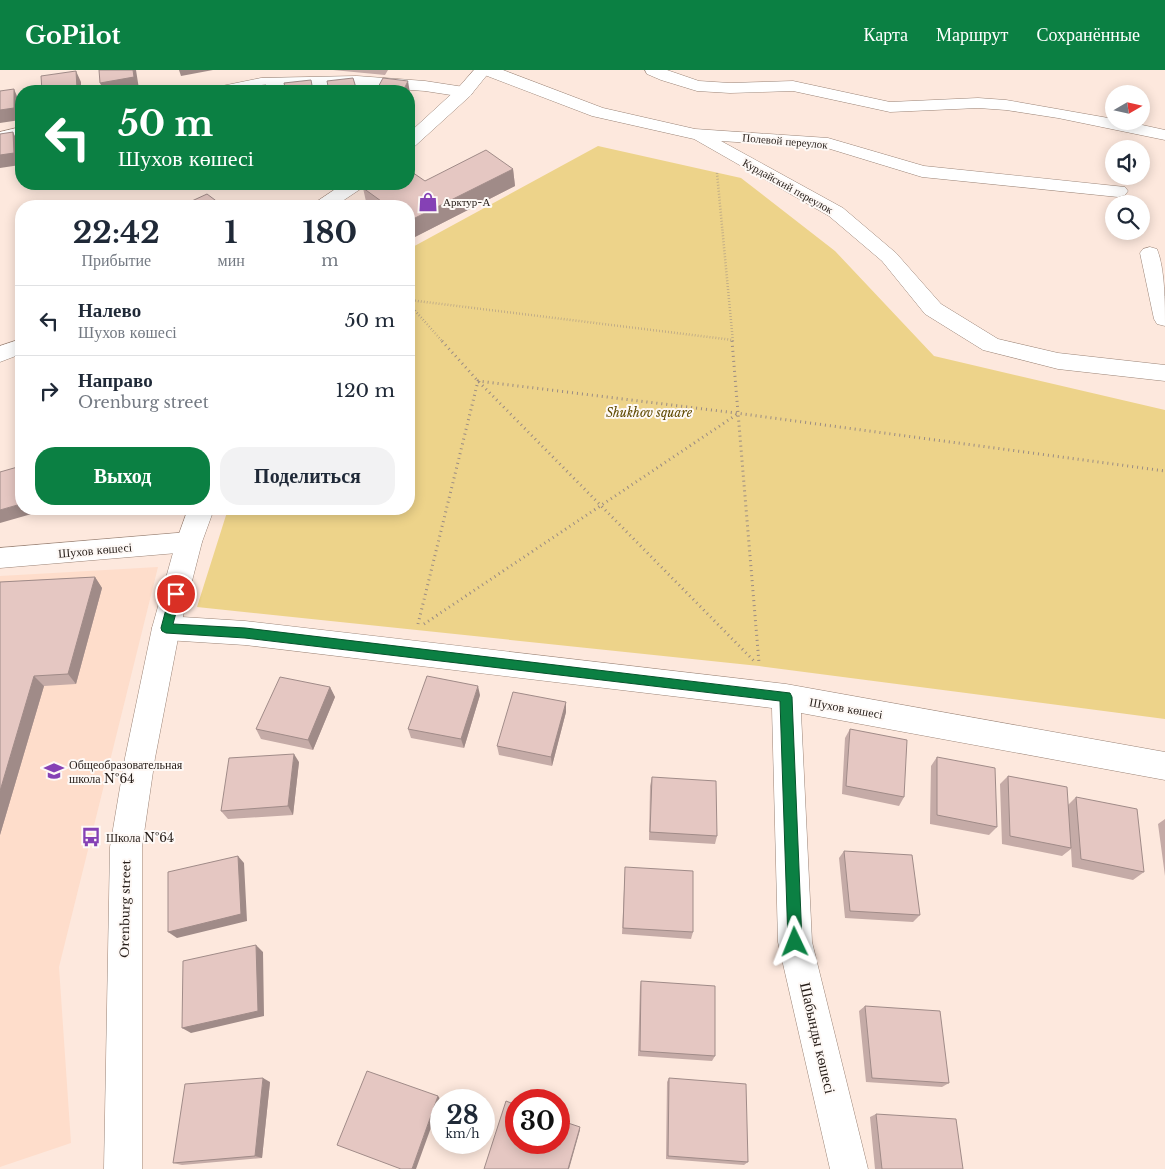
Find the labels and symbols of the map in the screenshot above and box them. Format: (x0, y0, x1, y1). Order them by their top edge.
north arrow (1105, 85, 1150, 130)
street label: Полевой переулок (742, 130, 829, 152)
street label: Курдайский переулок (740, 155, 836, 217)
shop icon: Арктур-А (417, 191, 439, 213)
place label: Арктур-А (443, 195, 490, 209)
park label: Shukhov square (606, 405, 693, 420)
street label: Шухов көшесі (57, 539, 133, 561)
pin (155, 573, 197, 615)
street label: Шухов көшесі (808, 694, 884, 722)
place label: Общеобразовательная школа №64 (69, 757, 183, 786)
school or university icon: Общеобразовательная школа №64 (43, 760, 65, 782)
bus stop icon: Школа №64 (80, 826, 102, 848)
place label: Школа №64 (106, 830, 174, 845)
street label: Orenburg street (117, 859, 133, 958)
position arrow (768, 915, 820, 967)
street label: Шабынды көшесі (796, 980, 840, 1096)
speed limit sign: 30 (505, 1089, 570, 1154)

